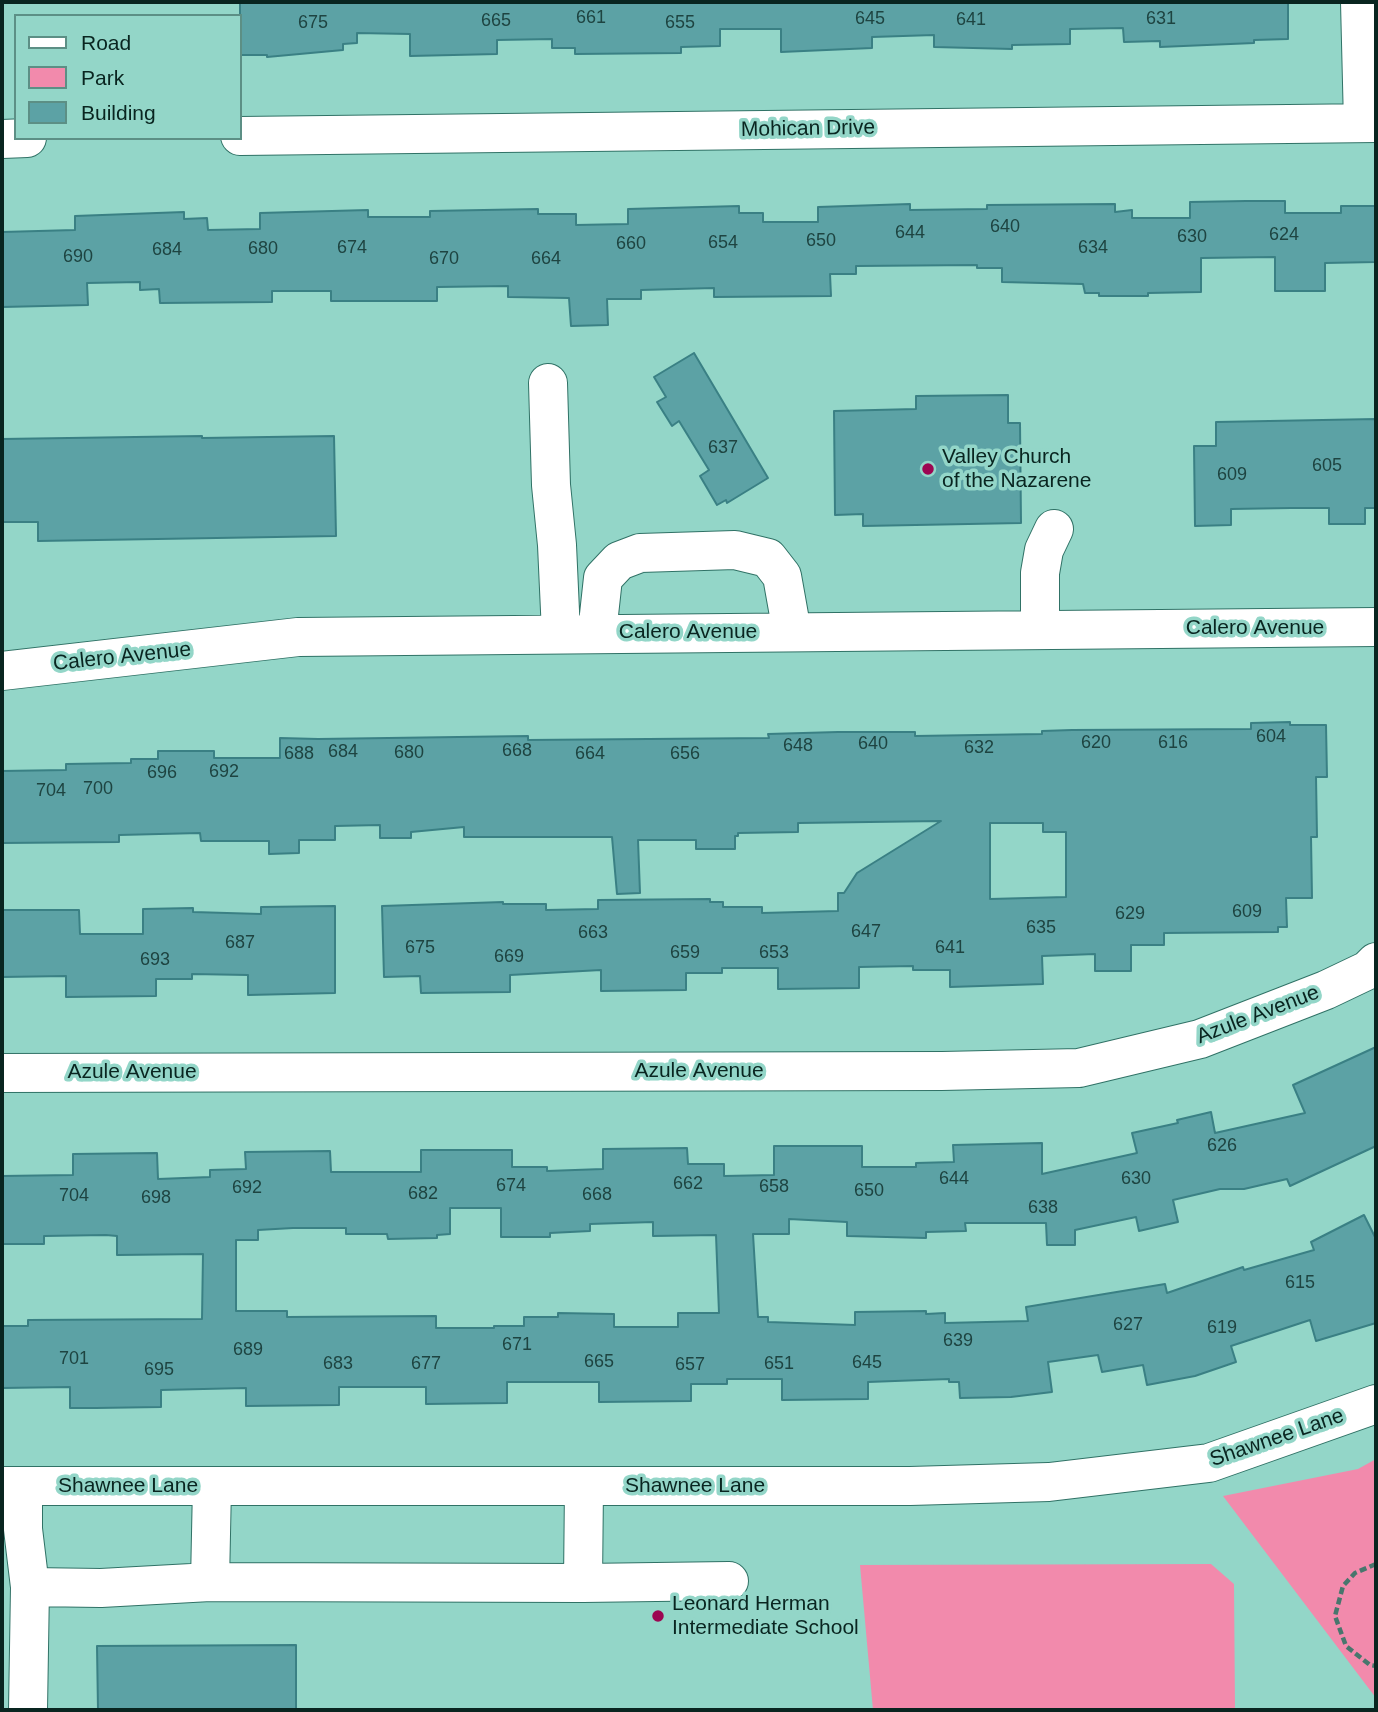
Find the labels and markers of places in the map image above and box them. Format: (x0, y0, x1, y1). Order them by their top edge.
place label: Valley Church of the Nazarene (942, 444, 1091, 494)
marker: Valley Church of the Nazarene (920, 461, 936, 477)
place label: Leonard Herman Intermediate School (672, 1591, 859, 1641)
marker: Leonard Herman Intermediate School (650, 1608, 666, 1624)

